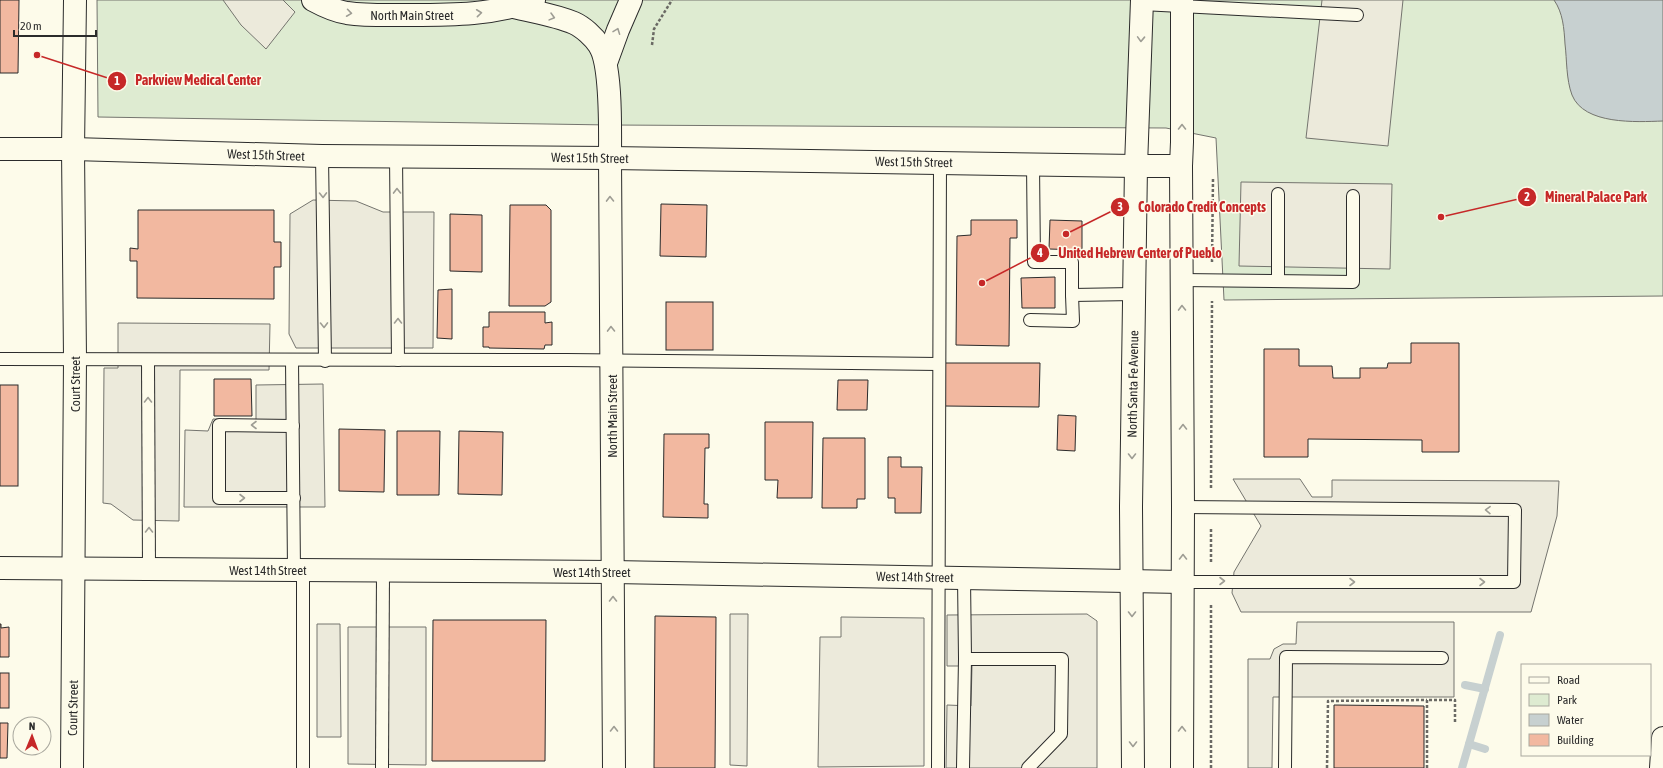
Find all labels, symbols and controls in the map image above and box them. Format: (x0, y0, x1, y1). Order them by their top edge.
one-way arrow (346, 8, 352, 17)
street label: North Main Street (370, 8, 454, 23)
one-way arrow (476, 8, 482, 17)
scale bar (14, 12, 96, 38)
one-way arrow (549, 12, 556, 20)
text: 20 m (20, 19, 42, 33)
one-way arrow (613, 28, 621, 35)
one-way arrow (1137, 36, 1145, 42)
callout: Parkview Medical Center (107, 68, 268, 94)
text: Parkview Medical Center (135, 72, 262, 88)
text: 1 (114, 74, 120, 88)
one-way arrow (1178, 124, 1186, 130)
street label: West 15th Street (227, 146, 305, 164)
street label: West 15th Street (551, 150, 629, 166)
street label: West 15th Street (875, 154, 953, 170)
callout: Mineral Palace Park (1517, 184, 1655, 210)
one-way arrow (393, 188, 401, 194)
text: Mineral Palace Park (1545, 189, 1648, 205)
text: 2 (1524, 190, 1530, 204)
one-way arrow (318, 192, 327, 198)
callout: Colorado Credit Concepts (1110, 194, 1274, 220)
one-way arrow (606, 196, 614, 202)
text: Colorado Credit Concepts (1138, 199, 1266, 215)
text: 3 (1117, 200, 1123, 214)
callout: United Hebrew Center of Pueblo (1030, 240, 1230, 266)
text: United Hebrew Center of Pueblo (1058, 245, 1222, 261)
text: 4 (1036, 246, 1043, 260)
one-way arrow (1177, 305, 1186, 311)
one-way arrow (394, 318, 402, 324)
one-way arrow (320, 322, 328, 328)
one-way arrow (607, 326, 615, 332)
street label: North Santa Fe Avenue (1125, 330, 1141, 438)
street label: Court Street (68, 356, 83, 412)
street label: North Main Street (605, 374, 620, 458)
one-way arrow (144, 397, 152, 403)
one-way arrow (251, 421, 257, 430)
one-way arrow (1179, 424, 1187, 430)
one-way arrow (1128, 453, 1136, 459)
one-way arrow (239, 494, 245, 502)
one-way arrow (1485, 506, 1491, 514)
one-way arrow (145, 527, 153, 533)
one-way arrow (1179, 554, 1187, 560)
street label: West 14th Street (229, 563, 307, 578)
street label: West 14th Street (553, 565, 631, 580)
street label: West 14th Street (876, 569, 954, 585)
one-way arrow (1219, 577, 1225, 585)
one-way arrow (1349, 578, 1355, 586)
one-way arrow (1479, 578, 1485, 586)
one-way arrow (609, 596, 617, 602)
one-way arrow (1128, 611, 1136, 617)
legend (1521, 664, 1651, 756)
text: Road (1557, 673, 1580, 687)
street label: Court Street (65, 680, 81, 736)
text: Park (1557, 693, 1578, 707)
text: Water (1557, 713, 1584, 727)
north arrow (12, 716, 52, 756)
text: N (29, 720, 36, 732)
one-way arrow (610, 726, 618, 732)
one-way arrow (1178, 726, 1186, 732)
text: Building (1557, 733, 1595, 747)
one-way arrow (1129, 741, 1137, 747)

